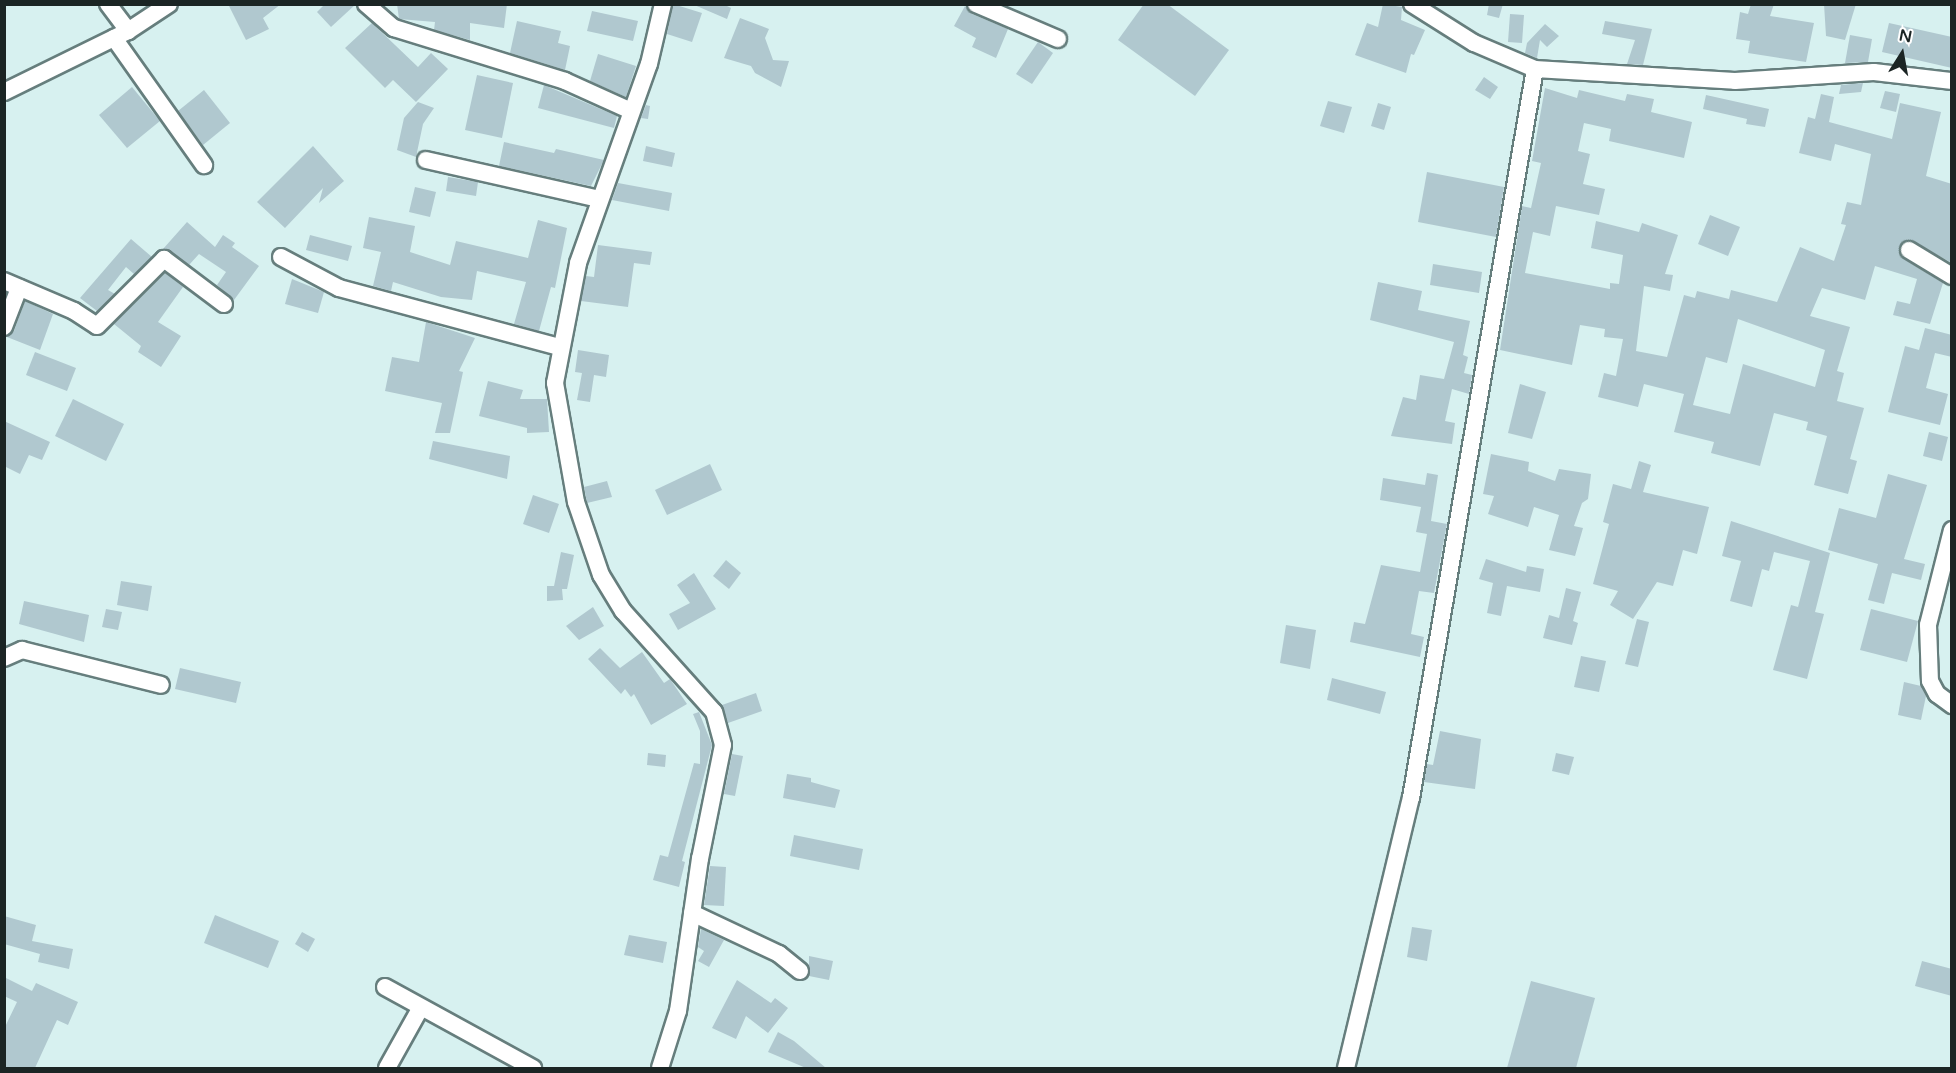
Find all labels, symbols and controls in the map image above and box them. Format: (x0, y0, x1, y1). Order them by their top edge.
north arrow (1872, 24, 1932, 84)
text: N (1897, 25, 1914, 47)

